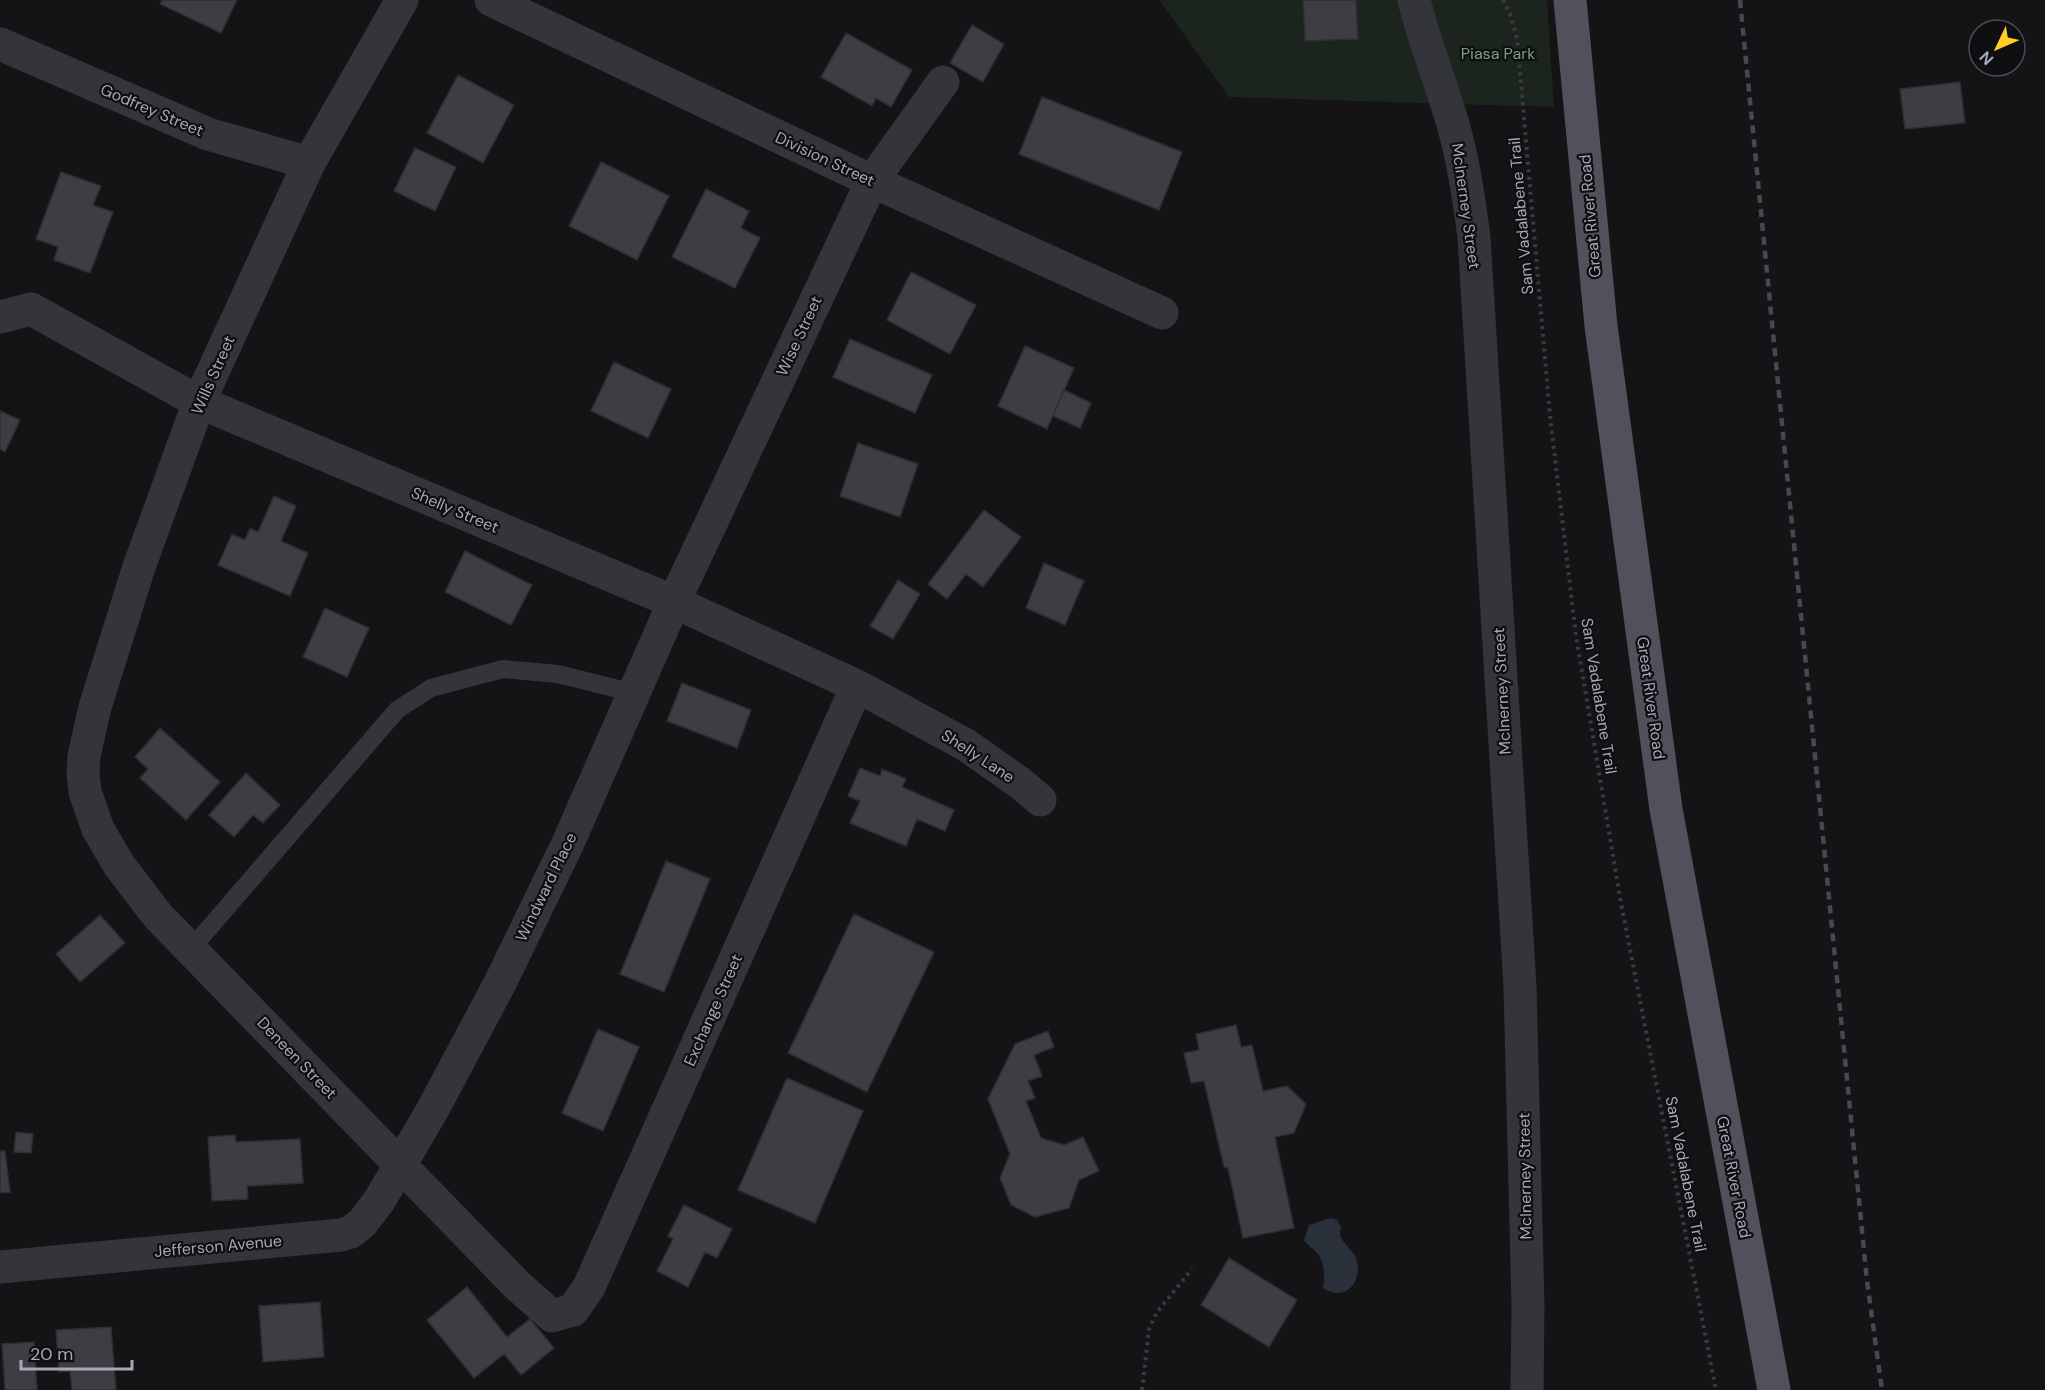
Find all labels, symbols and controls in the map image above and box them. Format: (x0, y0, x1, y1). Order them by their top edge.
north arrow (1967, 18, 2027, 78)
park label: Piasa Park (1461, 43, 1535, 64)
text: N (1975, 47, 1998, 70)
street label: Godfrey Street (97, 79, 207, 141)
street label: Division Street (772, 127, 878, 191)
street label: Sam Vadalabene Trail (1504, 137, 1538, 295)
street label: McInerney Street (1447, 142, 1485, 270)
street label: Great River Road (1574, 153, 1606, 279)
street label: Wise Street (771, 293, 827, 379)
street label: Wills Street (186, 332, 240, 418)
street label: Shelly Street (408, 482, 502, 538)
street label: Sam Vadalabene Trail (1576, 616, 1622, 776)
street label: McInerney Street (1488, 627, 1516, 755)
street label: Great River Road (1632, 635, 1670, 761)
street label: Shelly Lane (937, 725, 1019, 787)
street label: Windward Place (511, 829, 581, 945)
street label: Exchange Street (679, 951, 747, 1069)
street label: Deneen Street (253, 1012, 341, 1104)
street label: Sam Vadalabene Trail (1661, 1095, 1711, 1253)
street label: McInerney Street (1513, 1112, 1537, 1240)
street label: Great River Road (1712, 1114, 1756, 1240)
street label: Jefferson Avenue (153, 1230, 283, 1262)
scale bar (21, 1333, 132, 1371)
text: 20 m (30, 1342, 73, 1366)

